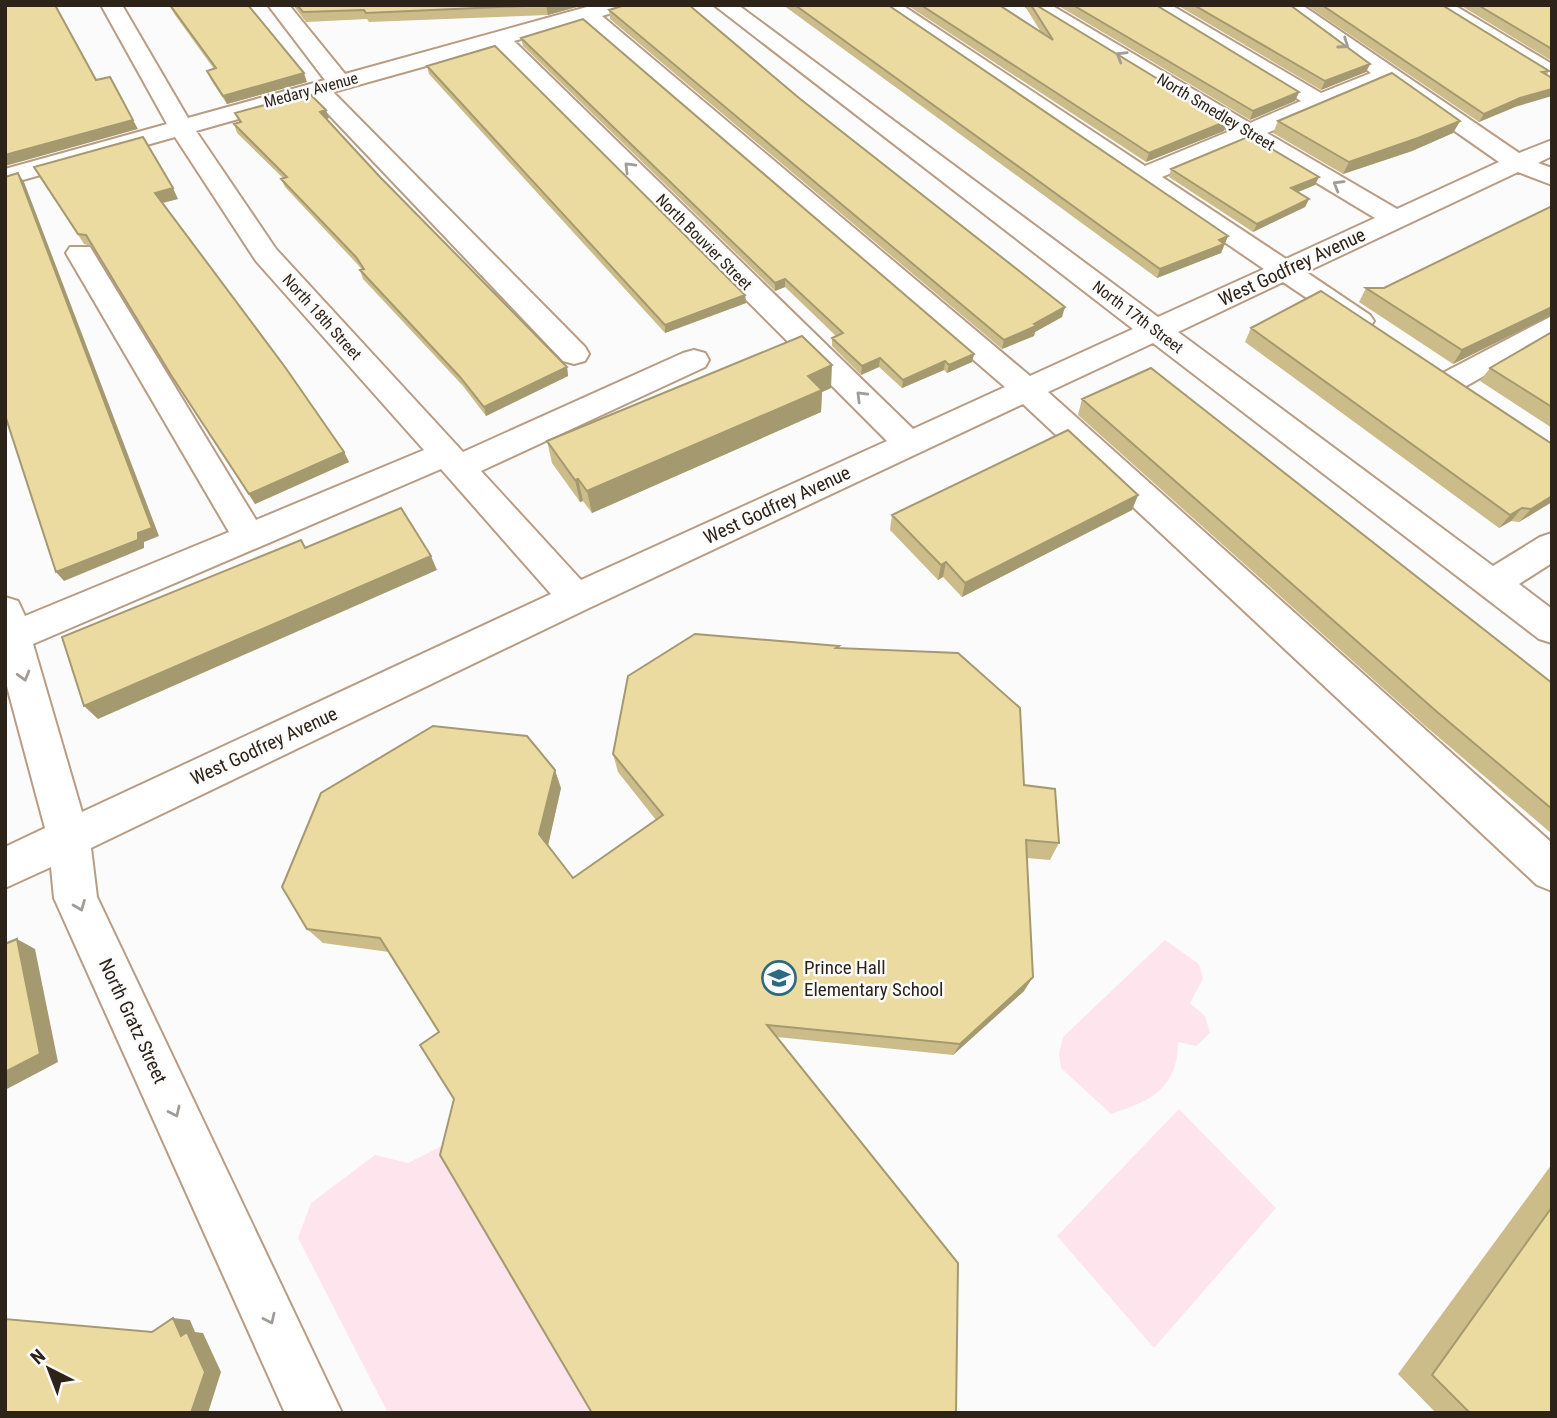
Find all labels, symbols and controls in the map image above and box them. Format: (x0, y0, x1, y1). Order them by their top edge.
one-way arrow (1336, 36, 1349, 48)
one-way arrow (1116, 52, 1129, 65)
street label: Medary Avenue (262, 68, 360, 112)
street label: North Smedley Street (1154, 69, 1279, 155)
one-way arrow (625, 163, 638, 176)
one-way arrow (1333, 180, 1346, 193)
street label: North Bouvier Street (652, 190, 756, 294)
street label: West Godfrey Avenue (1215, 223, 1369, 311)
street label: North 18th Street (279, 270, 366, 364)
street label: North 17th Street (1089, 277, 1187, 357)
one-way arrow (856, 392, 869, 405)
street label: West Godfrey Avenue (700, 461, 854, 549)
one-way arrow (15, 670, 30, 682)
street label: West Godfrey Avenue (187, 702, 341, 790)
one-way arrow (72, 898, 86, 911)
street label: North Gratz Street (94, 955, 172, 1087)
place label: Prince Hall Elementary School (804, 956, 943, 1001)
school or university icon: Prince Hall Elementary School (760, 959, 798, 997)
one-way arrow (167, 1105, 181, 1117)
one-way arrow (262, 1312, 276, 1324)
north arrow (14, 1334, 84, 1404)
text: N (26, 1344, 50, 1369)

